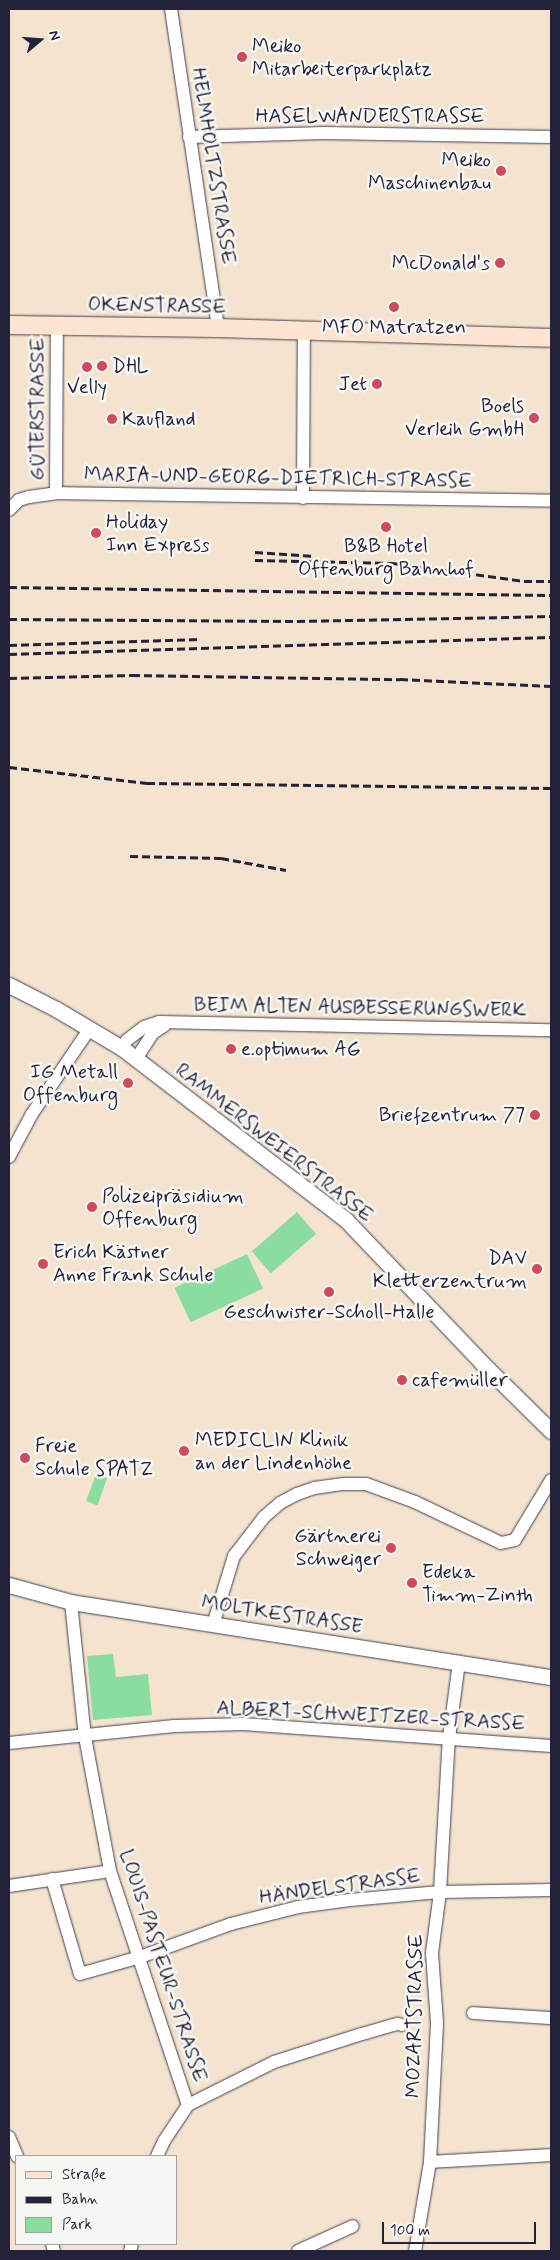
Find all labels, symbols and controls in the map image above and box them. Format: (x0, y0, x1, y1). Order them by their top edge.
north arrow (15, 15, 65, 65)
text: N (44, 28, 64, 43)
place label: Meiko Mitarbeiterparkplatz (252, 34, 432, 81)
marker: Meiko Mitarbeiterparkplatz (236, 51, 248, 63)
street label: HELMHOLTZSTRASSE (186, 66, 240, 266)
street label: HASELWANDERSTRASSE (255, 104, 485, 128)
place label: Meiko Maschinenbau (368, 148, 491, 195)
marker: Meiko Maschinenbau (495, 165, 507, 177)
place label: McDonald's (392, 251, 490, 275)
marker: McDonald's (494, 257, 506, 269)
street label: OKENSTRASSE (88, 293, 226, 319)
marker: MFO Matratzen (388, 301, 400, 313)
place label: MFO Matratzen (320, 315, 468, 339)
street label: GÜTERSTRASSE (26, 338, 50, 480)
place label: DHL (112, 354, 149, 378)
marker: DHL (96, 360, 108, 372)
marker: Velly (81, 361, 93, 373)
place label: Jet (338, 372, 367, 396)
place label: Velly (67, 375, 107, 399)
marker: Jet (371, 378, 383, 390)
place label: Boels Verleih GmbH (405, 394, 524, 441)
place label: Kaufland (122, 407, 196, 431)
marker: Boels Verleih GmbH (528, 412, 540, 424)
marker: Kaufland (106, 413, 118, 425)
street label: MARIA-UND-GEORG-DIETRICH-STRASSE (84, 463, 472, 493)
place label: Holiday Inn Express (106, 510, 211, 557)
marker: B&B Hotel Offenburg Bahnhof (380, 521, 392, 533)
marker: Holiday Inn Express (90, 527, 102, 539)
place label: B&B Hotel Offenburg Bahnhof (298, 535, 474, 582)
street label: BEIM ALTEN AUSBESSERUNGSWERK (191, 993, 529, 1023)
place label: e.optimum AG (241, 1037, 360, 1061)
marker: e.optimum AG (225, 1043, 237, 1055)
street label: RAMMERSWEIERSTRASSE (170, 1058, 378, 1228)
place label: IG Metall Offenburg (23, 1060, 118, 1107)
marker: IG Metall Offenburg (122, 1077, 134, 1089)
place label: Briefzentrum 77 (379, 1103, 525, 1127)
marker: Briefzentrum 77 (529, 1109, 541, 1121)
place label: Polizeipräsidium Offenburg (102, 1184, 244, 1231)
marker: Polizeipräsidium Offenburg (86, 1201, 98, 1213)
place label: Erich Kästner Anne Frank Schule (53, 1240, 217, 1287)
place label: DAV Kletterzentrum (373, 1246, 527, 1293)
marker: Erich Kästner Anne Frank Schule (37, 1258, 49, 1270)
marker: DAV Kletterzentrum (531, 1263, 543, 1275)
marker: Geschwister-Scholl-Halle (323, 1286, 335, 1298)
place label: Geschwister-Scholl-Halle (224, 1300, 434, 1324)
place label: cafemüller (412, 1368, 508, 1392)
marker: cafemüller (396, 1374, 408, 1386)
place label: MEDICLIN Klinik an der Lindenhöhe (195, 1428, 351, 1475)
place label: Freie Schule SPATZ (35, 1434, 157, 1481)
marker: MEDICLIN Klinik an der Lindenhöhe (177, 1444, 191, 1458)
marker: Freie Schule SPATZ (19, 1452, 31, 1464)
place label: Gärtnerei Schweiger (294, 1524, 381, 1571)
marker: Gärtnerei Schweiger (385, 1542, 397, 1554)
place label: Edeka Timm-Zinth (422, 1560, 533, 1607)
marker: Edeka Timm-Zinth (406, 1577, 418, 1589)
street label: MOLTKESTRASSE (200, 1590, 364, 1640)
street label: ALBERT-SCHWEITZER-STRASSE (216, 1696, 526, 1736)
street label: LOUIS-PASTEUR-STRASSE (114, 1846, 212, 2086)
street label: HÄNDELSTRASSE (258, 1864, 422, 1910)
street label: MOZARTSTRASSE (402, 1934, 428, 2098)
legend (15, 2155, 178, 2245)
text: Straße (62, 2165, 106, 2185)
text: Bahn (62, 2190, 99, 2210)
scale bar (385, 2212, 539, 2244)
text: Park (62, 2215, 92, 2235)
text: 100 m (390, 2221, 430, 2241)

